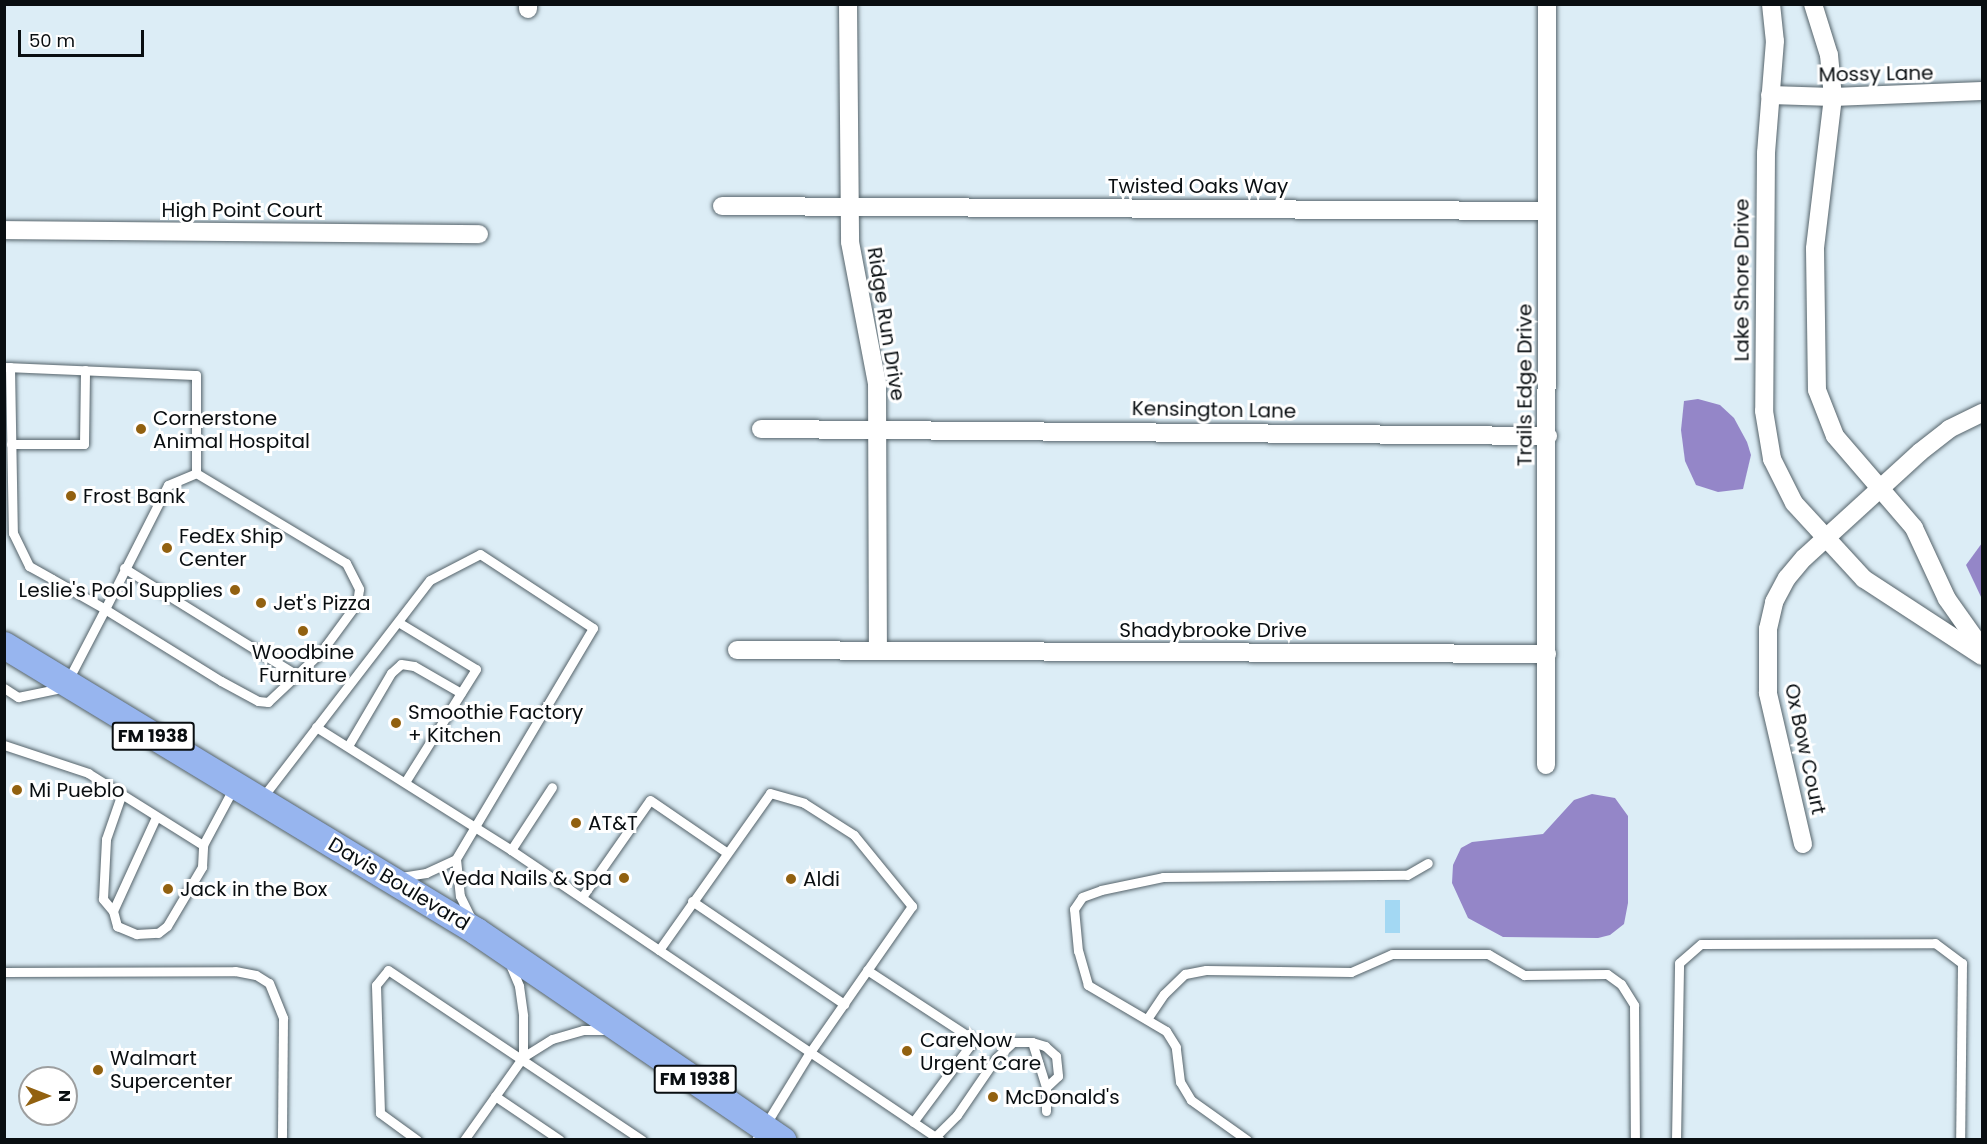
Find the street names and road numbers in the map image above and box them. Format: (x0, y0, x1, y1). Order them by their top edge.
street label: Mossy Lane (1818, 61, 1934, 87)
street label: Twisted Oaks Way (1108, 174, 1288, 198)
street label: High Point Court (162, 198, 322, 222)
street label: Lake Shore Drive (1730, 199, 1754, 361)
street label: Ridge Run Drive (862, 246, 910, 402)
street label: Trails Edge Drive (1513, 304, 1537, 466)
street label: Kensington Lane (1132, 397, 1296, 423)
street label: Shadybrooke Drive (1119, 618, 1307, 642)
street label: Ox Bow Court (1779, 681, 1831, 817)
road number: FM 1938 (111, 721, 195, 751)
street label: Davis Boulevard (324, 832, 474, 936)
road number: FM 1938 (653, 1064, 737, 1094)

